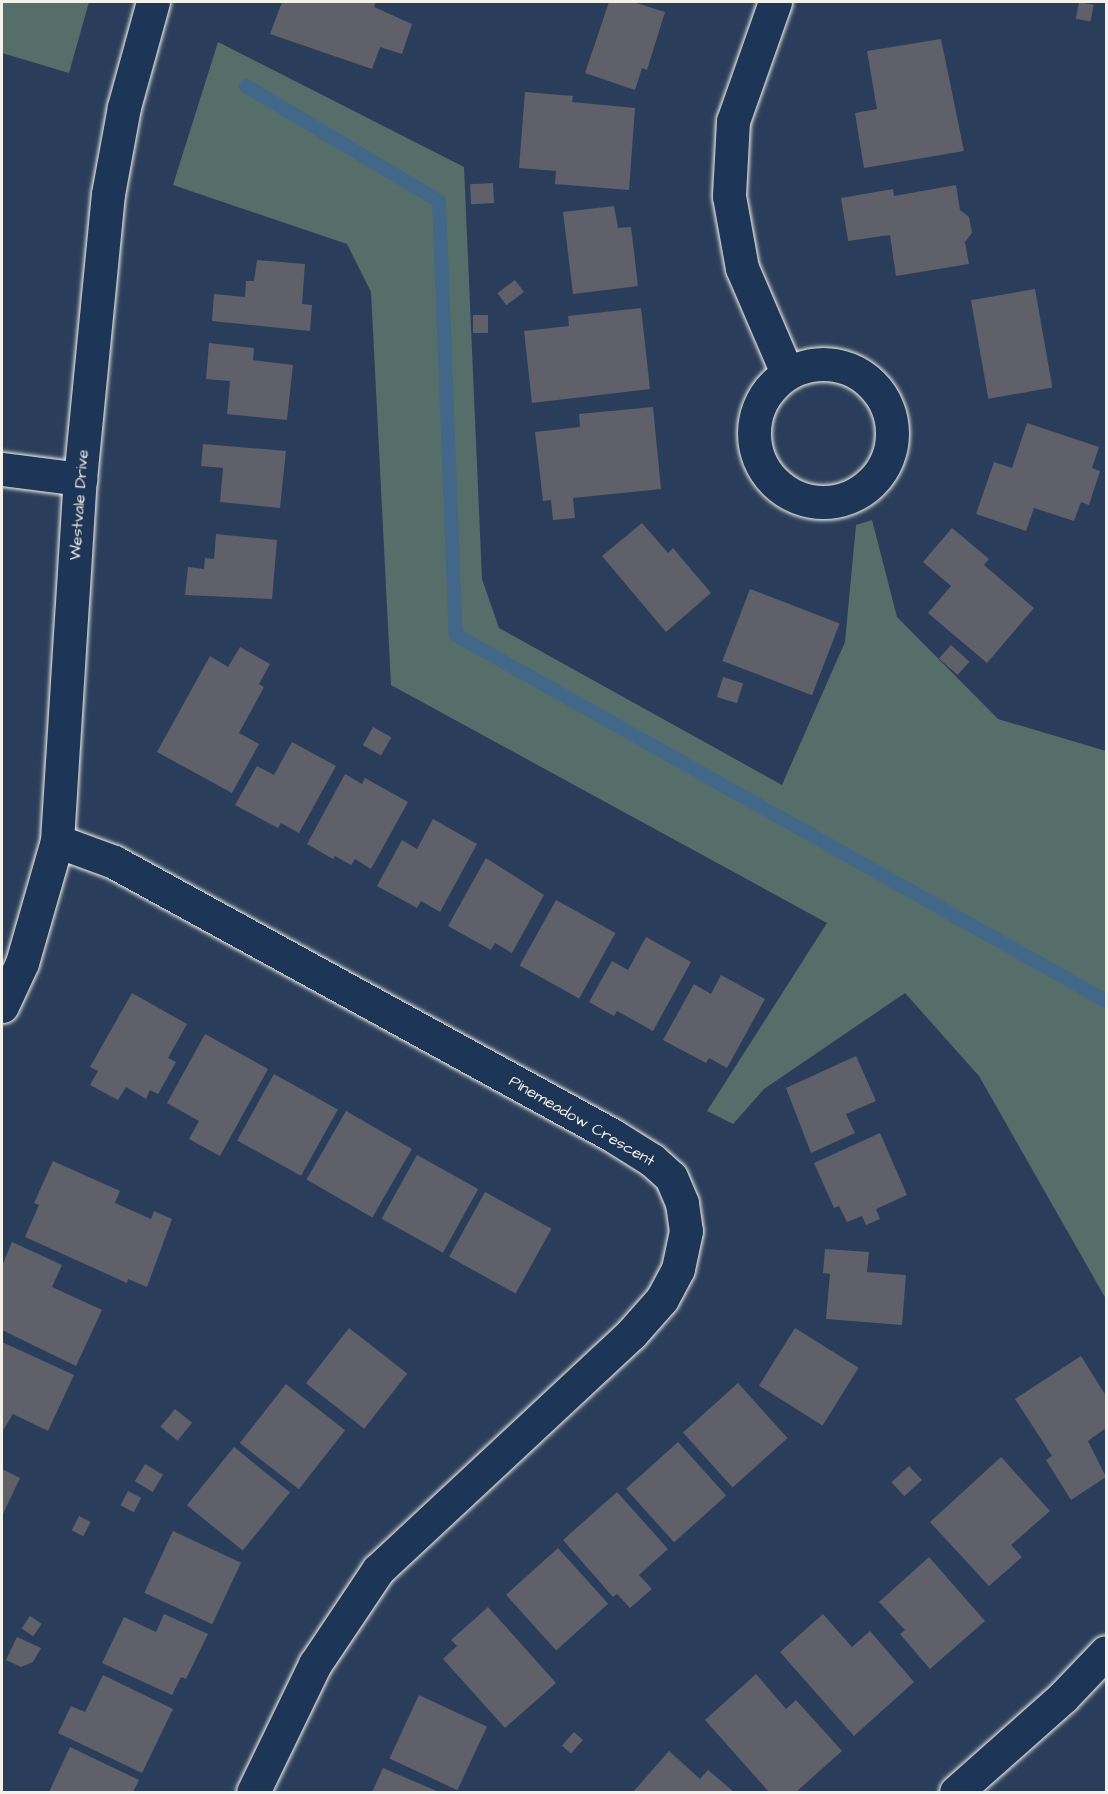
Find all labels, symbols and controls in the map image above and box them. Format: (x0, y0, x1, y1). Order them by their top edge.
street label: Westvale Drive (66, 449, 92, 561)
street label: Pinemeadow Crescent (506, 1071, 658, 1171)

